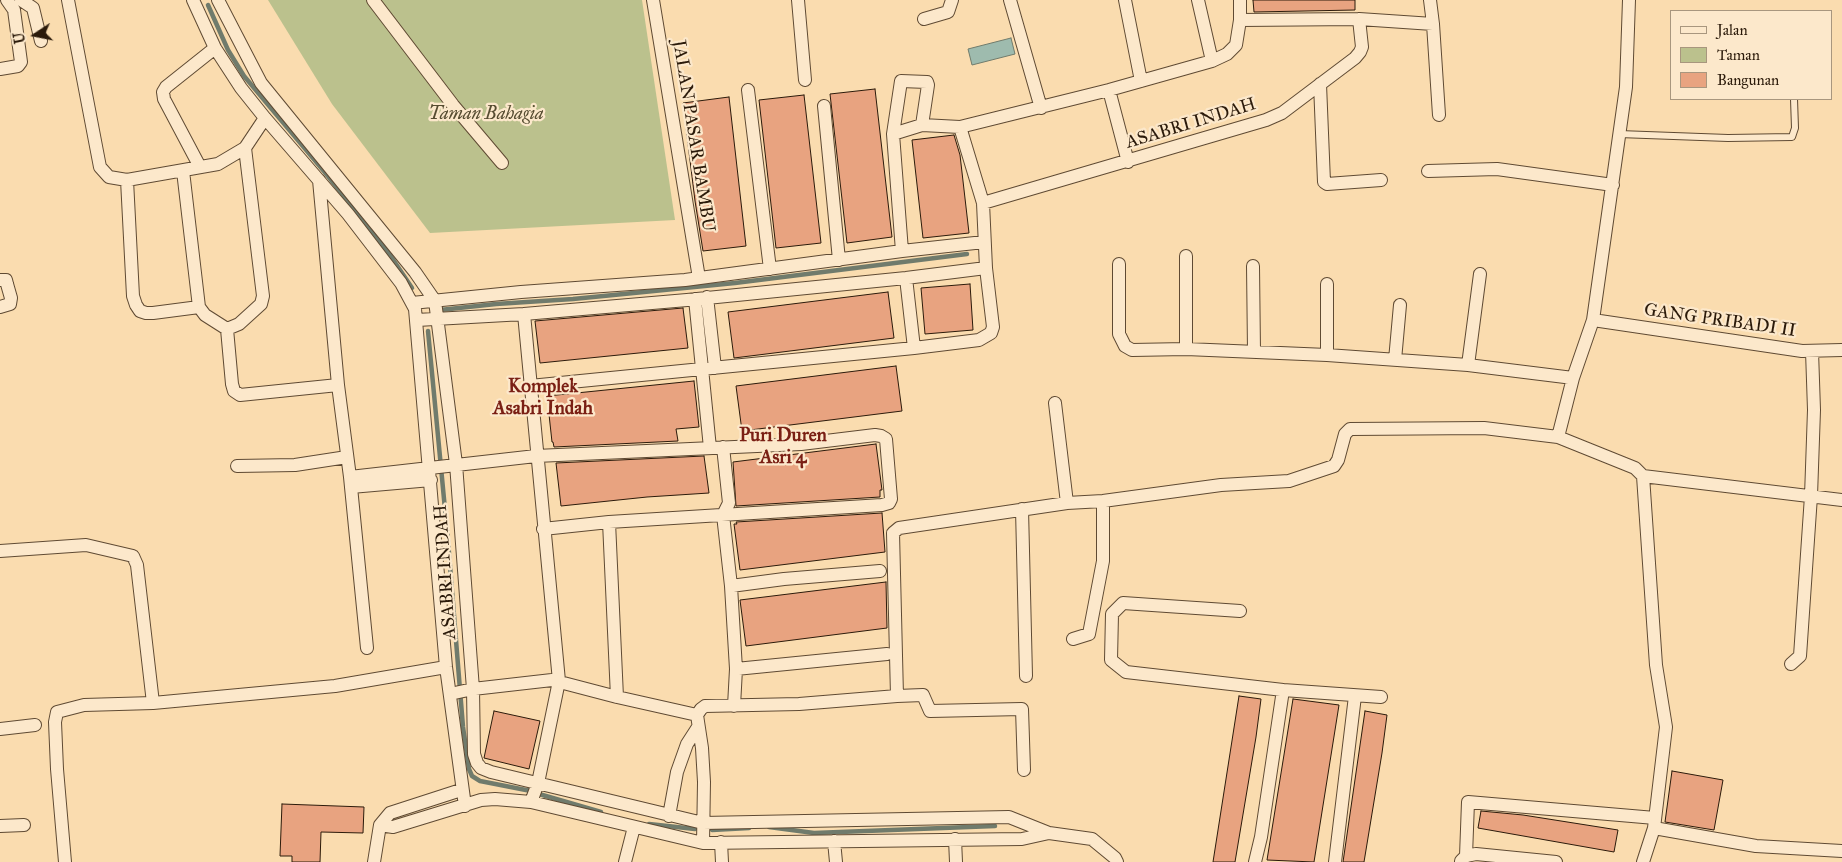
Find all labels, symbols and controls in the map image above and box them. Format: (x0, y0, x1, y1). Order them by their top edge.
north arrow (10, 10, 60, 60)
legend (1670, 10, 1832, 100)
text: Jalan (1717, 21, 1748, 39)
text: U (10, 31, 29, 45)
street label: JALAN PASAR BAMBU (667, 39, 719, 233)
text: Taman (1717, 46, 1760, 64)
text: Bangunan (1717, 71, 1779, 89)
street label: ASABRI INDAH (1123, 94, 1259, 154)
park label: Taman Bahagia (428, 104, 544, 126)
street label: GANG PRIBADI II (1643, 300, 1797, 342)
district label: Komplek Asabri Indah (493, 376, 593, 420)
district label: Puri Duren Asri 4 (739, 425, 827, 469)
street label: ASABRI INDAH (431, 504, 461, 640)

